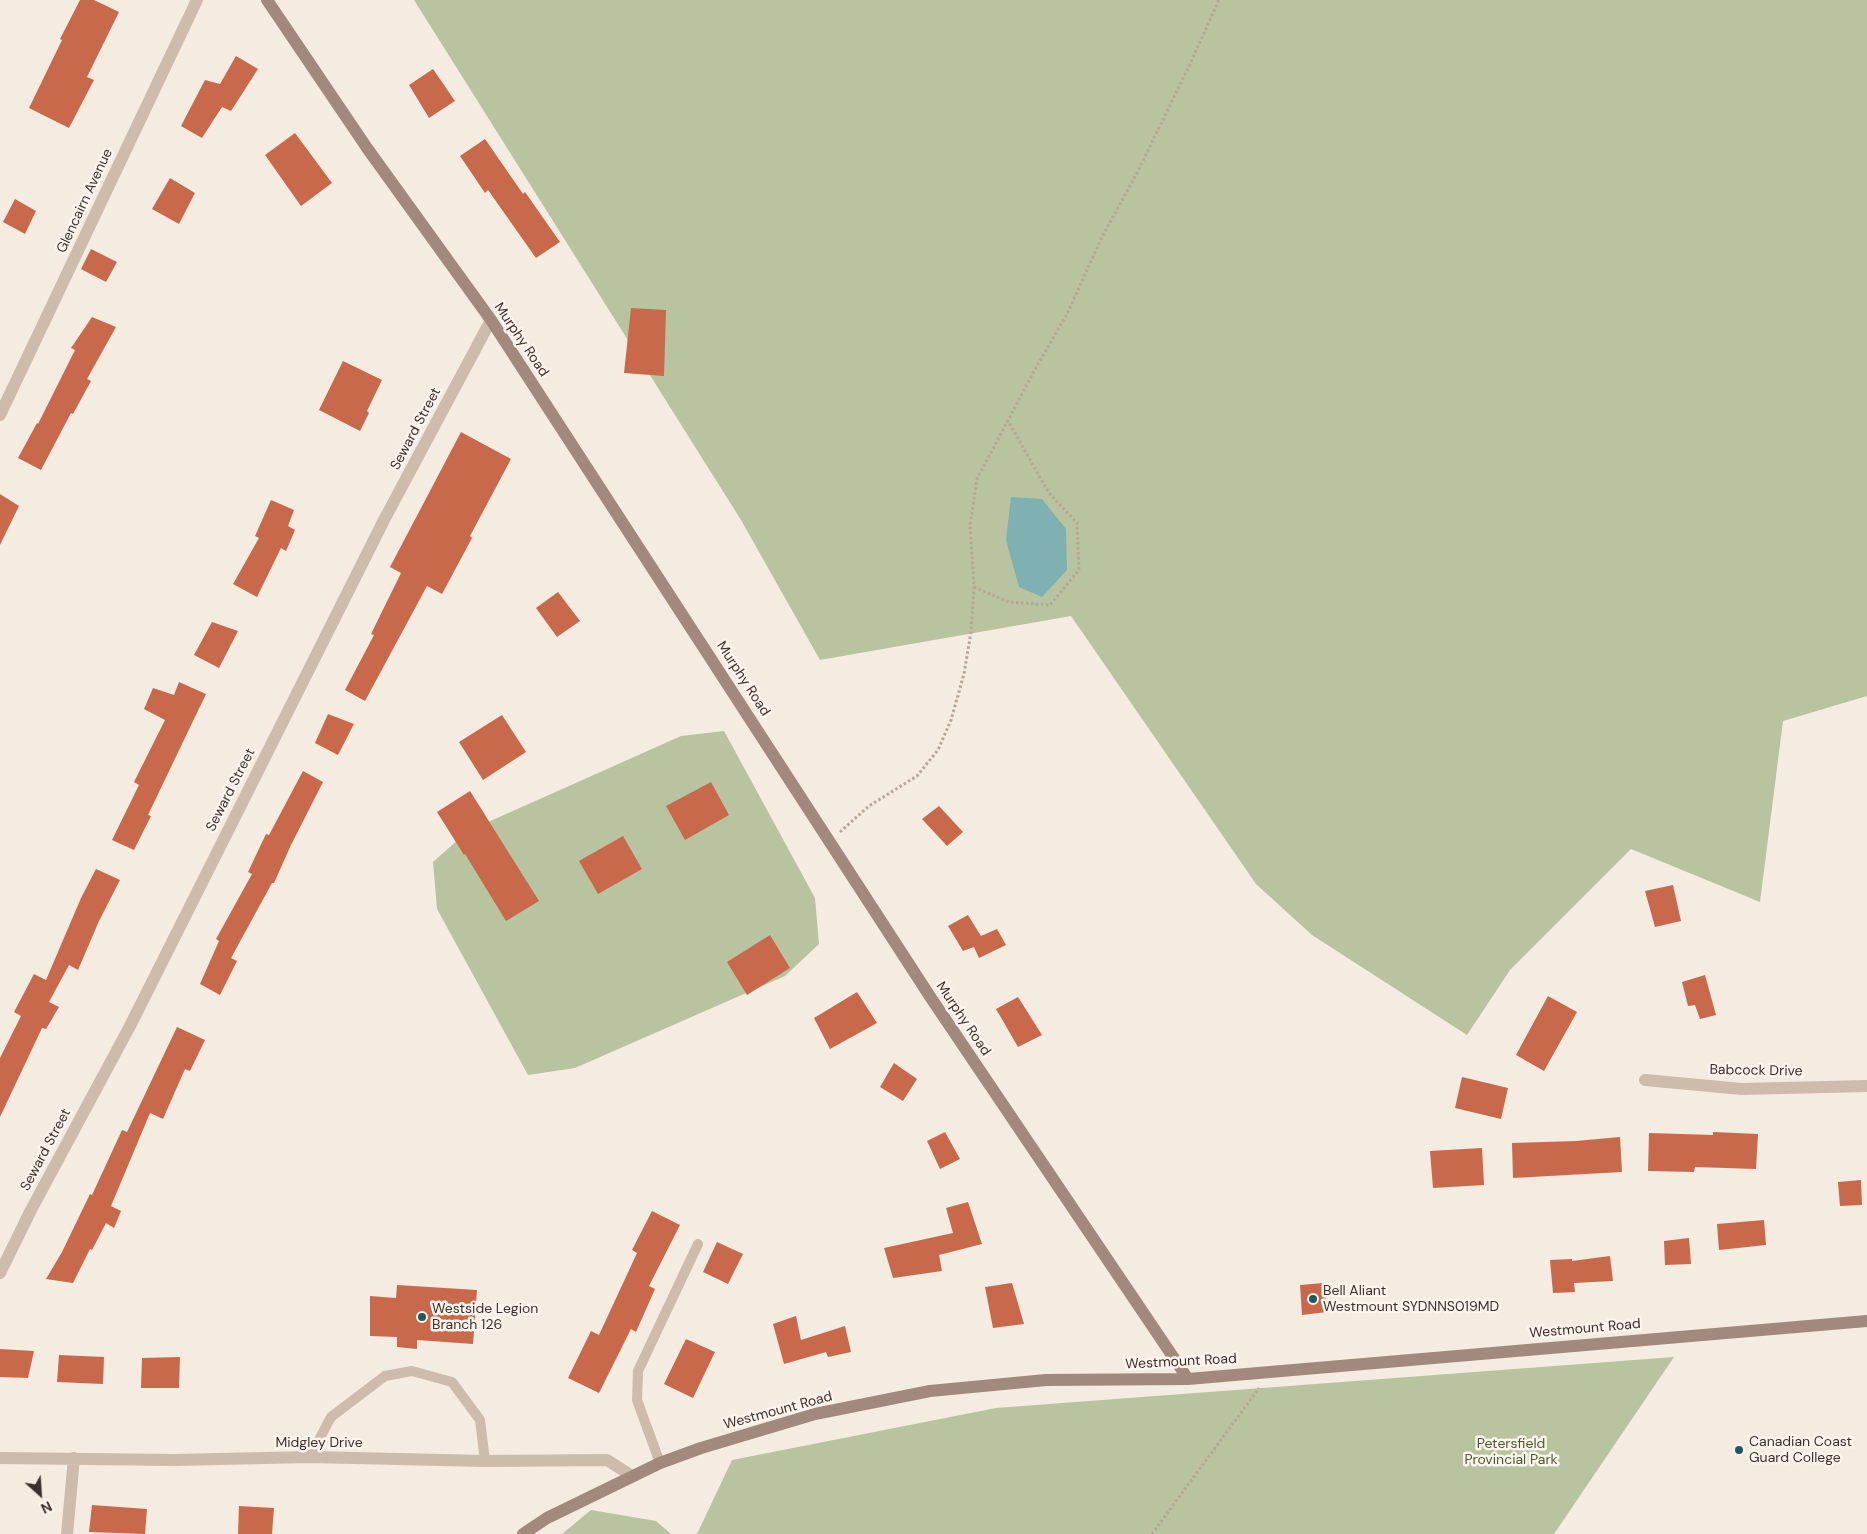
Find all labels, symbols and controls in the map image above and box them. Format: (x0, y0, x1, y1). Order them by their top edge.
street label: Glencairn Avenue (53, 146, 117, 256)
street label: Murphy Road (490, 300, 552, 380)
street label: Seward Street (387, 385, 445, 473)
street label: Murphy Road (713, 638, 773, 720)
street label: Seward Street (203, 746, 259, 834)
street label: Murphy Road (932, 979, 994, 1059)
street label: Babcock Drive (1709, 1062, 1803, 1080)
street label: Seward Street (17, 1106, 75, 1194)
place label: Bell Aliant Westmount SYDNNS019MD (1323, 1283, 1499, 1315)
marker: Bell Aliant Westmount SYDNNS019MD (1307, 1293, 1319, 1305)
place label: Westside Legion Branch 126 (432, 1301, 538, 1334)
marker: Westside Legion Branch 126 (416, 1311, 428, 1323)
street label: Westmount Road (1529, 1316, 1641, 1342)
street label: Westmount Road (1125, 1351, 1237, 1373)
street label: Westmount Road (722, 1388, 834, 1434)
place label: Canadian Coast Guard College (1749, 1434, 1852, 1466)
street label: Midgley Drive (275, 1435, 363, 1451)
park label: Petersfield Provincial Park (1464, 1436, 1558, 1468)
marker: Canadian Coast Guard College (1733, 1444, 1745, 1456)
north arrow (15, 1469, 65, 1519)
text: N (38, 1497, 55, 1518)

